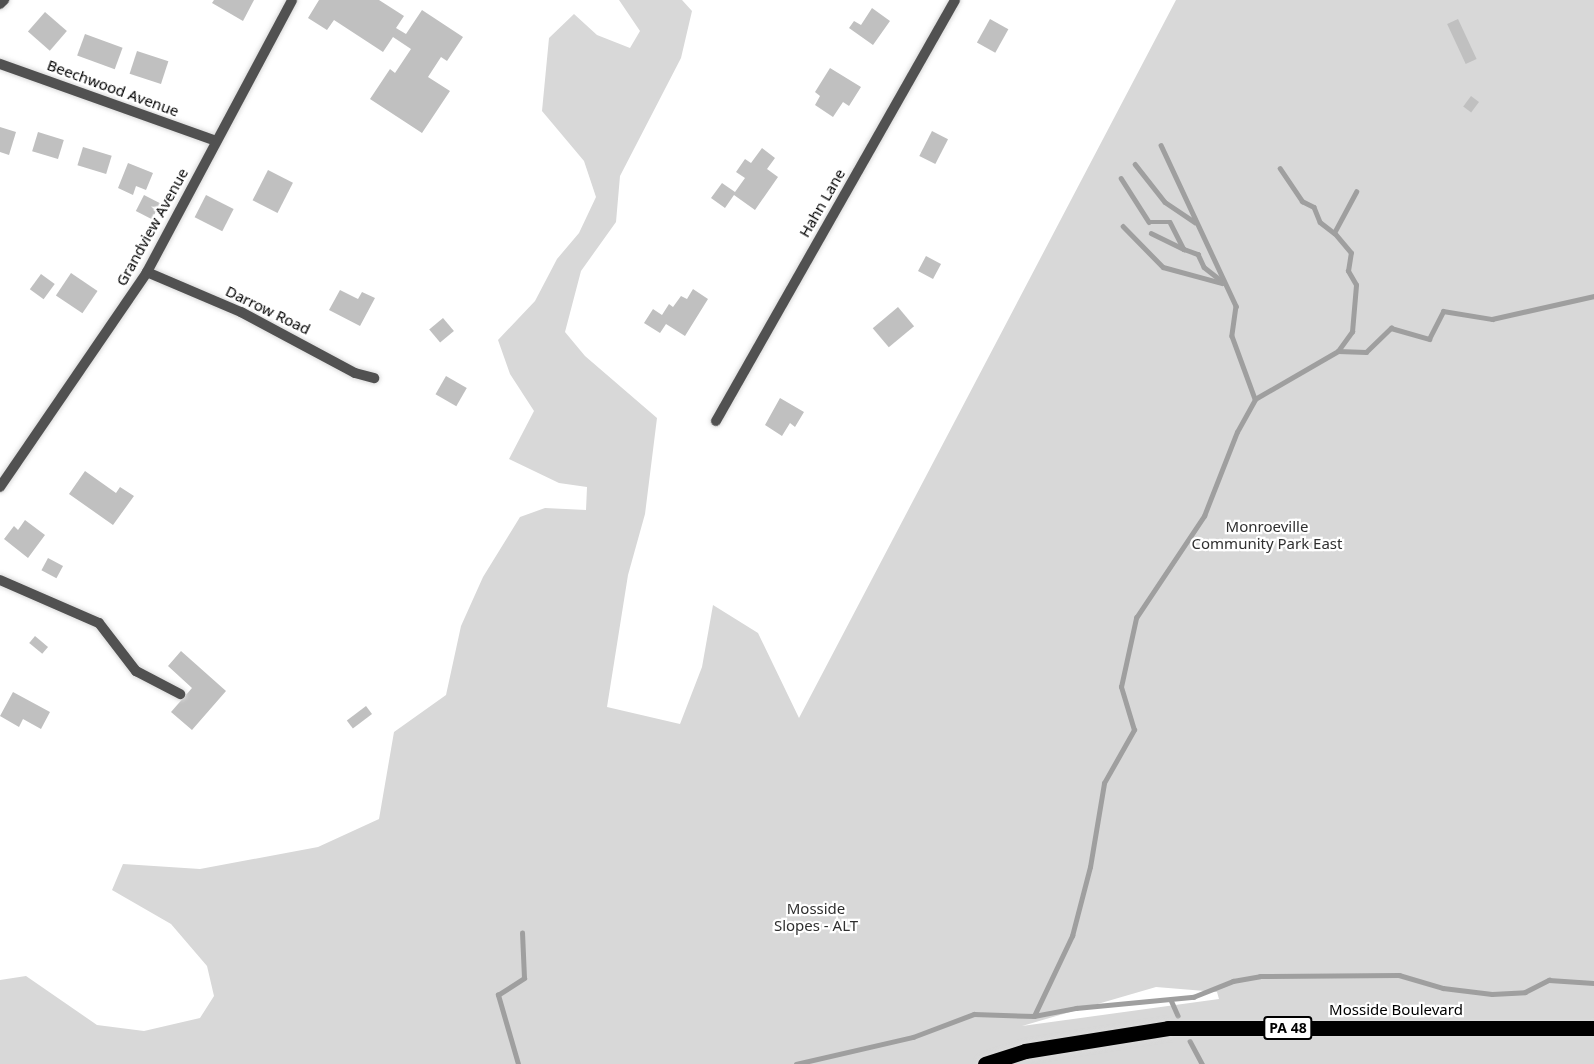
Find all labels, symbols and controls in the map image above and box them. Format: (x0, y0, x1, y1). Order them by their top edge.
street label: Beechwood Avenue (45, 56, 181, 120)
street label: Grandview Avenue (112, 165, 192, 289)
street label: Hahn Lane (795, 166, 849, 240)
street label: Darrow Road (223, 282, 313, 338)
park label: Monroeville Community Park East (1192, 517, 1342, 552)
park label: Mosside Slopes - ALT (774, 899, 858, 934)
street label: Mosside Boulevard (1329, 1001, 1463, 1019)
road number: PA 48 (1262, 1017, 1314, 1039)

